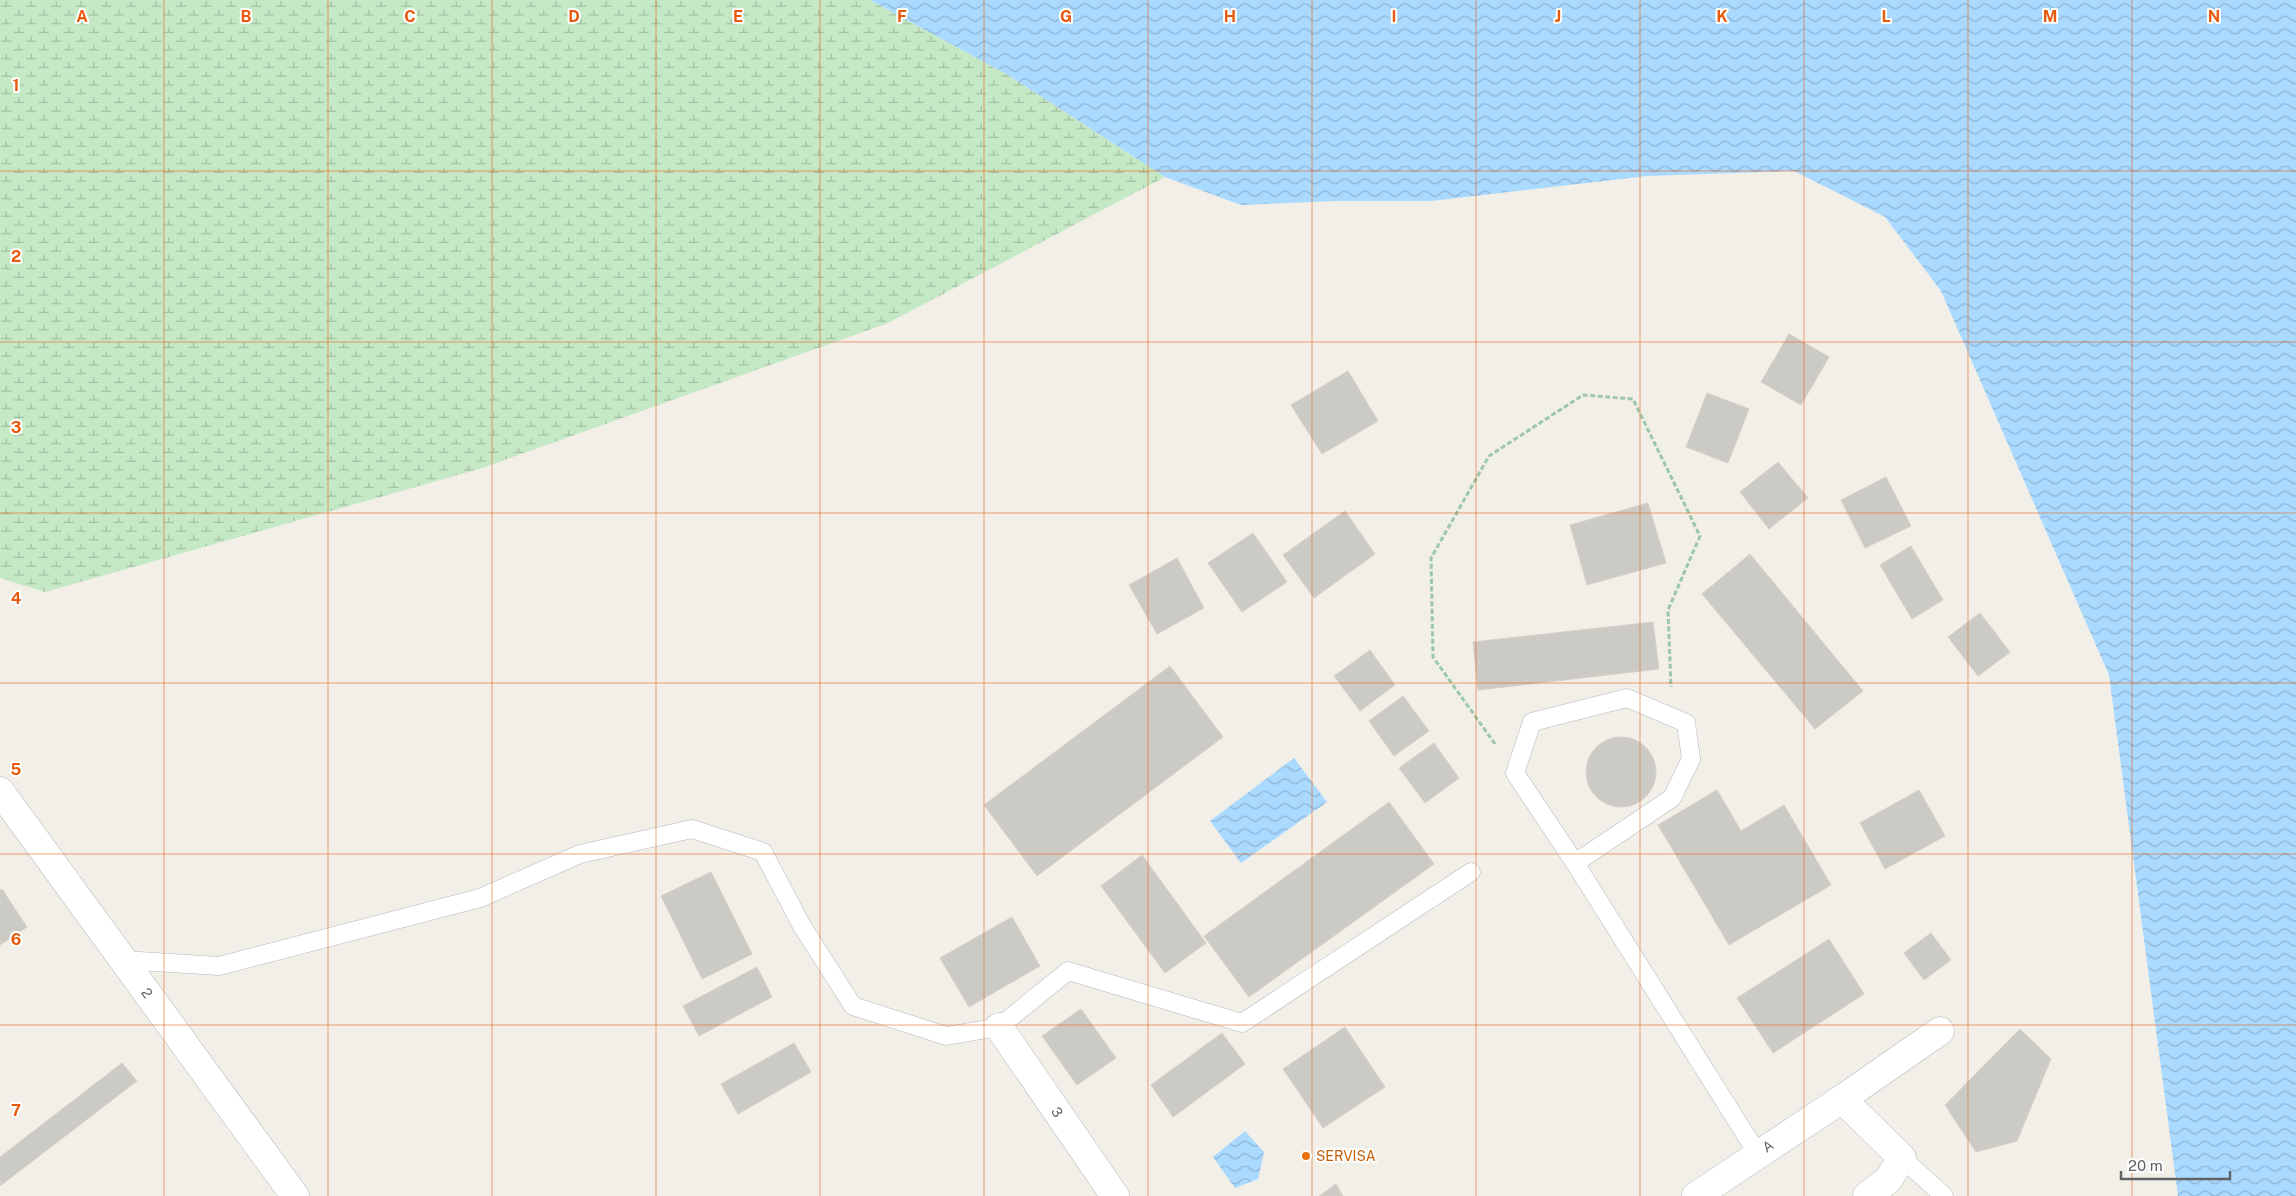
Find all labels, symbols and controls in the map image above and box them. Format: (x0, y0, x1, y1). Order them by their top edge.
text: A (76, 7, 88, 26)
text: B (241, 7, 252, 26)
text: C (404, 7, 416, 26)
text: D (568, 7, 580, 26)
text: E (733, 7, 743, 26)
text: F (897, 7, 907, 26)
text: G (1060, 7, 1072, 26)
text: H (1224, 7, 1236, 26)
text: I (1392, 7, 1396, 26)
text: J (1555, 7, 1561, 26)
text: K (1716, 7, 1728, 26)
text: L (1881, 7, 1891, 26)
text: M (2043, 7, 2057, 26)
text: N (2208, 7, 2220, 26)
text: 1 (13, 76, 19, 95)
text: 2 (11, 247, 21, 266)
text: 3 (11, 418, 21, 437)
text: 4 (11, 589, 22, 608)
text: 5 (11, 760, 22, 779)
text: 6 (11, 930, 21, 949)
street label: 2 (138, 985, 156, 1001)
text: 7 (11, 1101, 21, 1120)
street label: 3 (1048, 1104, 1066, 1120)
street label: A (1759, 1137, 1777, 1155)
place label: SERVISA (1316, 1148, 1376, 1164)
scale bar (2121, 1148, 2230, 1180)
marker: SERVISA (1300, 1150, 1312, 1162)
text: 20 m (2128, 1157, 2163, 1174)

